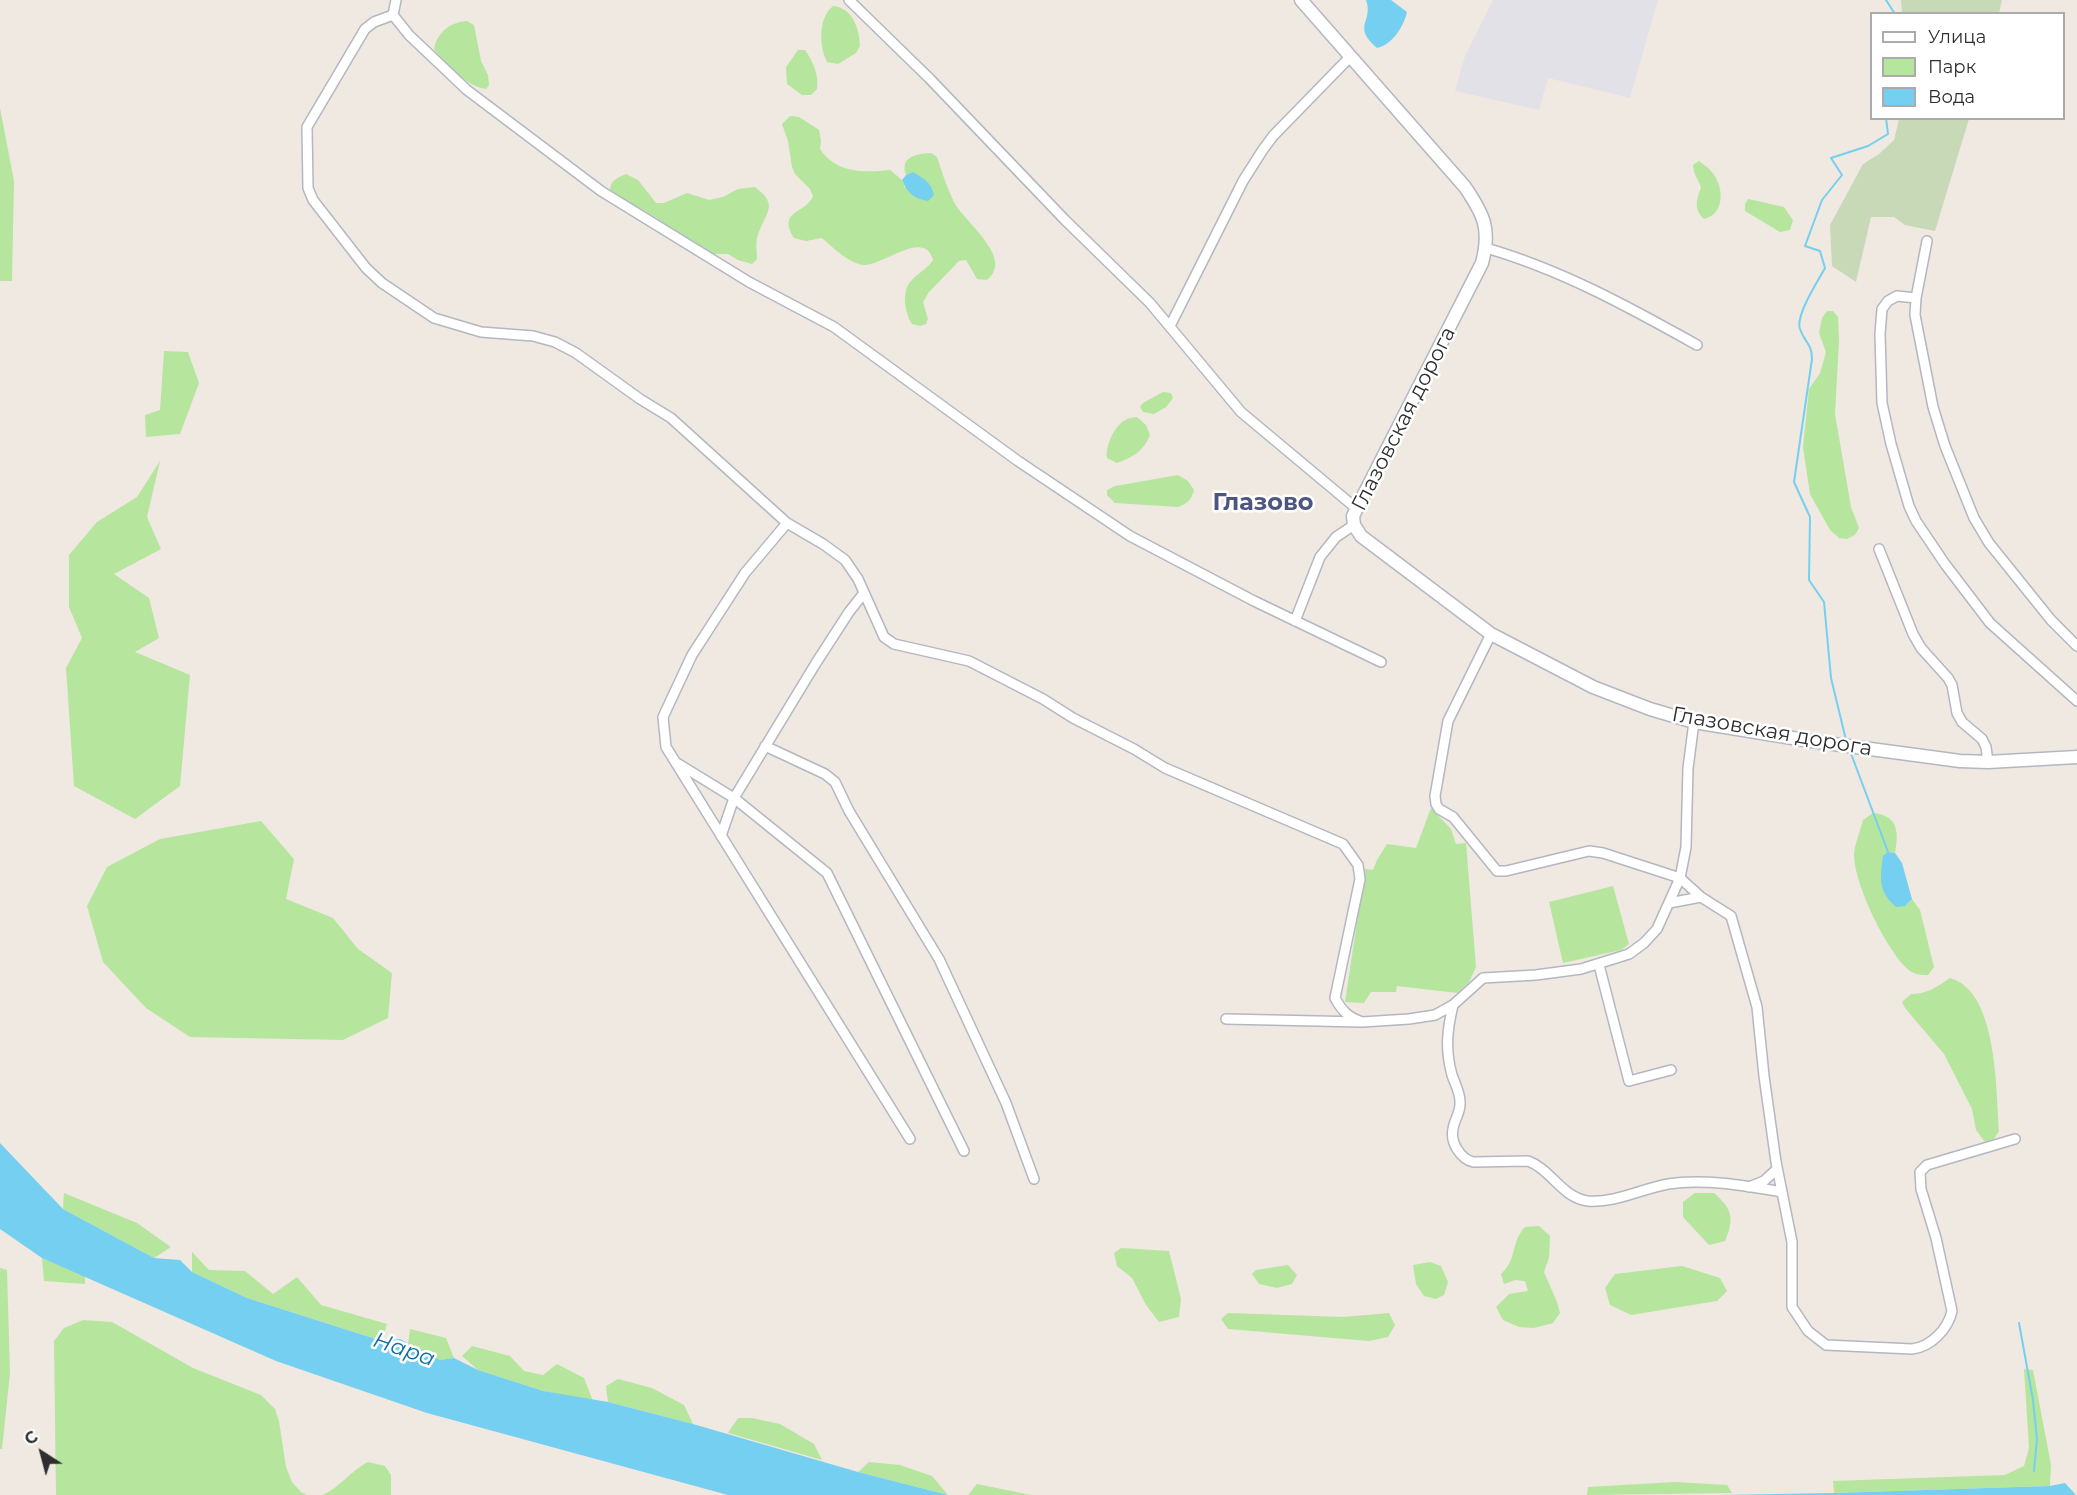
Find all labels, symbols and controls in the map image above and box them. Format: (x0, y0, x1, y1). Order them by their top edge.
legend (1870, 12, 2065, 120)
text: Улица (1928, 26, 1986, 48)
text: Парк (1928, 56, 1976, 78)
text: Вода (1928, 86, 1975, 108)
street label: Глазовская дорога (1347, 323, 1461, 515)
district label: Глазово (1212, 489, 1314, 517)
street label: Глазовская дорога (1670, 702, 1874, 762)
water label: Нара (370, 1327, 438, 1373)
north arrow (12, 1423, 72, 1483)
text: С (21, 1427, 41, 1449)

